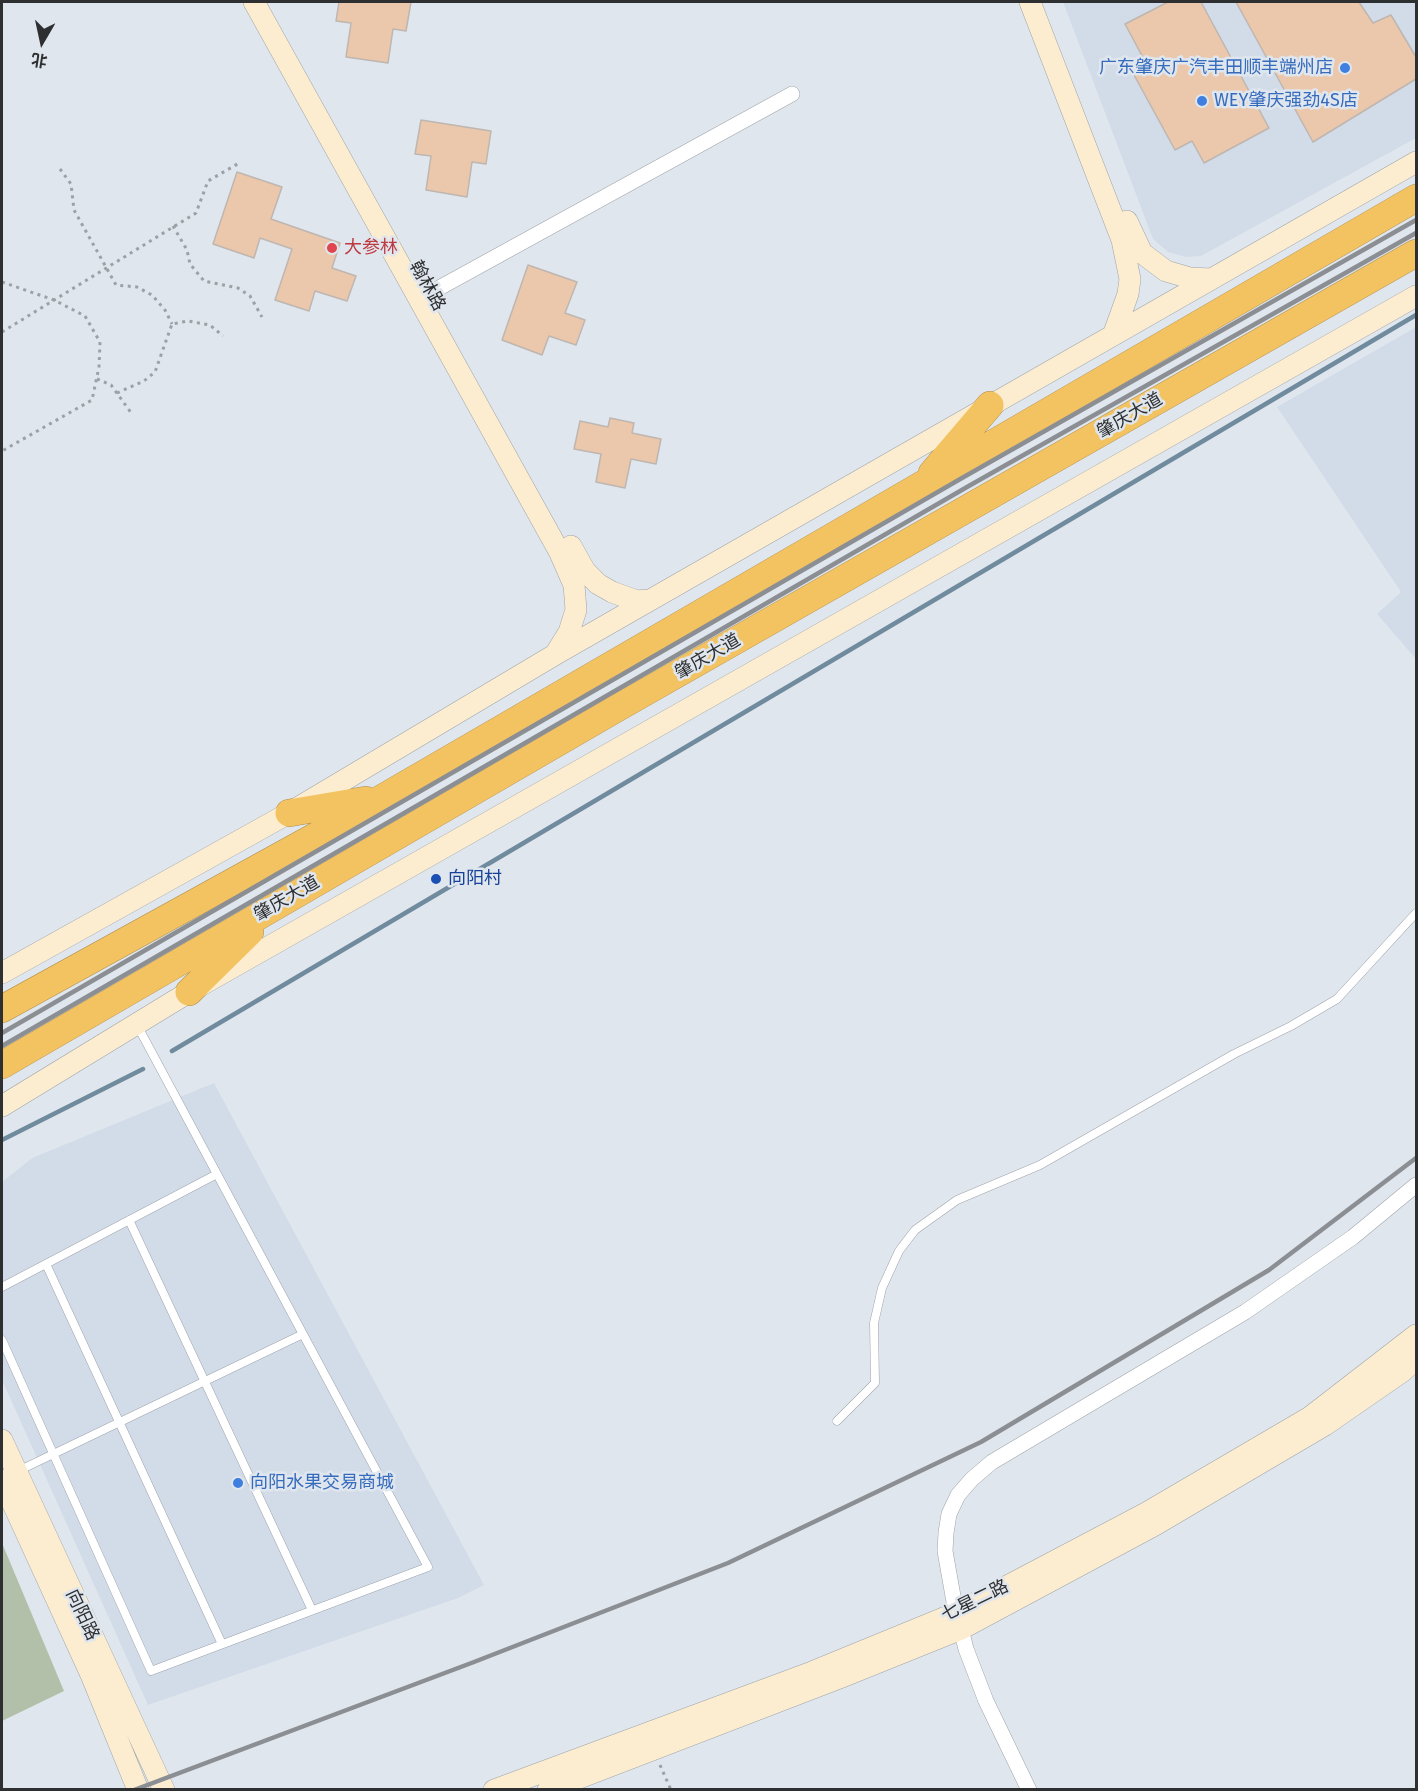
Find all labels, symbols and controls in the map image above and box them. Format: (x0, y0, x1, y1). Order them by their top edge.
north arrow (12, 12, 72, 72)
text: 北 (30, 50, 49, 71)
place label: 广东肇庆广汽丰田顺丰端州店 (1099, 57, 1333, 79)
marker: 广东肇庆广汽丰田顺丰端州店 (1338, 61, 1352, 75)
place label: WEY肇庆强劲4S店 (1214, 90, 1358, 112)
marker: WEY肇庆强劲4S店 (1195, 94, 1209, 108)
place label: 大参林 (344, 237, 398, 259)
marker: 大参林 (325, 241, 339, 255)
street label: 翰林路 (404, 257, 450, 315)
street label: 肇庆大道 (1093, 389, 1167, 443)
street label: 肇庆大道 (671, 630, 745, 684)
place label: 向阳村 (448, 868, 502, 890)
street label: 肇庆大道 (250, 872, 324, 926)
marker: 向阳村 (429, 872, 443, 886)
place label: 向阳水果交易商城 (250, 1472, 394, 1494)
marker: 向阳水果交易商城 (231, 1476, 245, 1490)
street label: 七星二路 (938, 1576, 1012, 1626)
street label: 向阳路 (61, 1586, 103, 1644)

